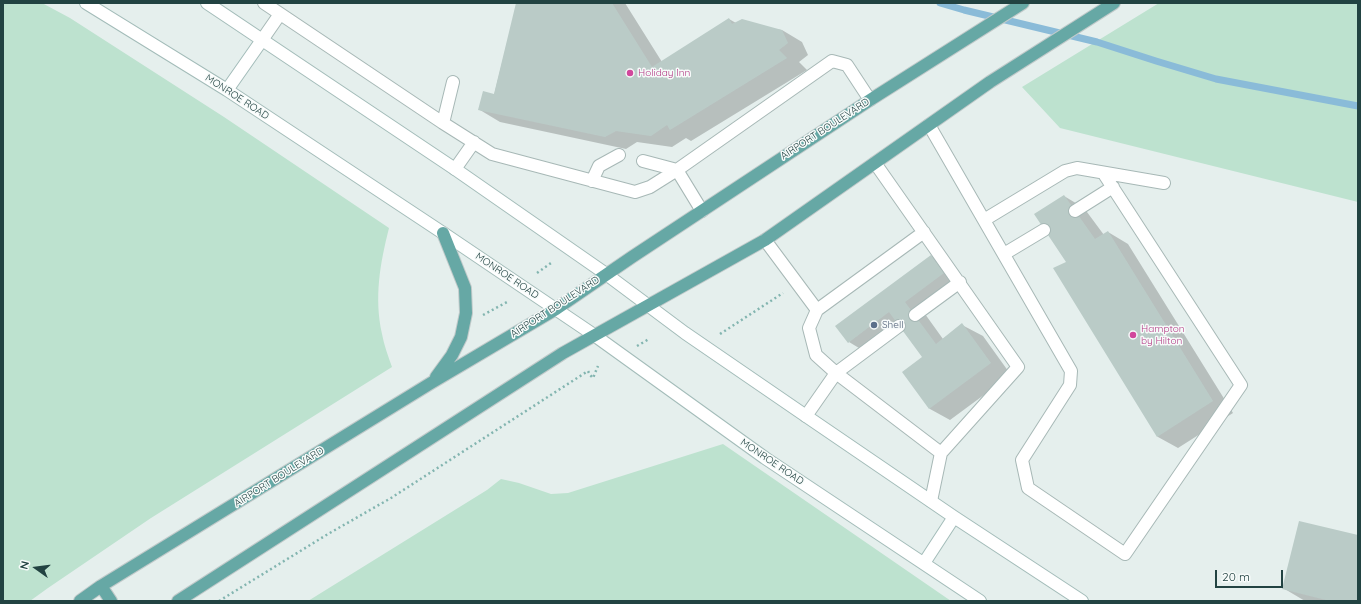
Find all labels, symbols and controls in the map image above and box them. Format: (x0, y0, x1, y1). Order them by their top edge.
place label: Holiday Inn (638, 67, 690, 79)
marker: Holiday Inn (625, 68, 635, 78)
street label: MONROE ROAD (203, 72, 271, 122)
street label: AIRPORT BOULEVARD (778, 96, 872, 162)
street label: MONROE ROAD (473, 250, 541, 302)
street label: AIRPORT BOULEVARD (508, 274, 602, 340)
place label: Shell (882, 319, 904, 331)
marker: Shell (869, 320, 879, 330)
place label: Hampton by Hilton (1141, 323, 1185, 346)
marker: Hampton by Hilton (1128, 330, 1138, 340)
street label: MONROE ROAD (738, 436, 806, 488)
street label: AIRPORT BOULEVARD (232, 444, 326, 510)
north arrow (16, 548, 56, 588)
text: N (17, 559, 32, 571)
scale bar (1217, 562, 1285, 588)
text: 20 m (1222, 569, 1250, 584)

